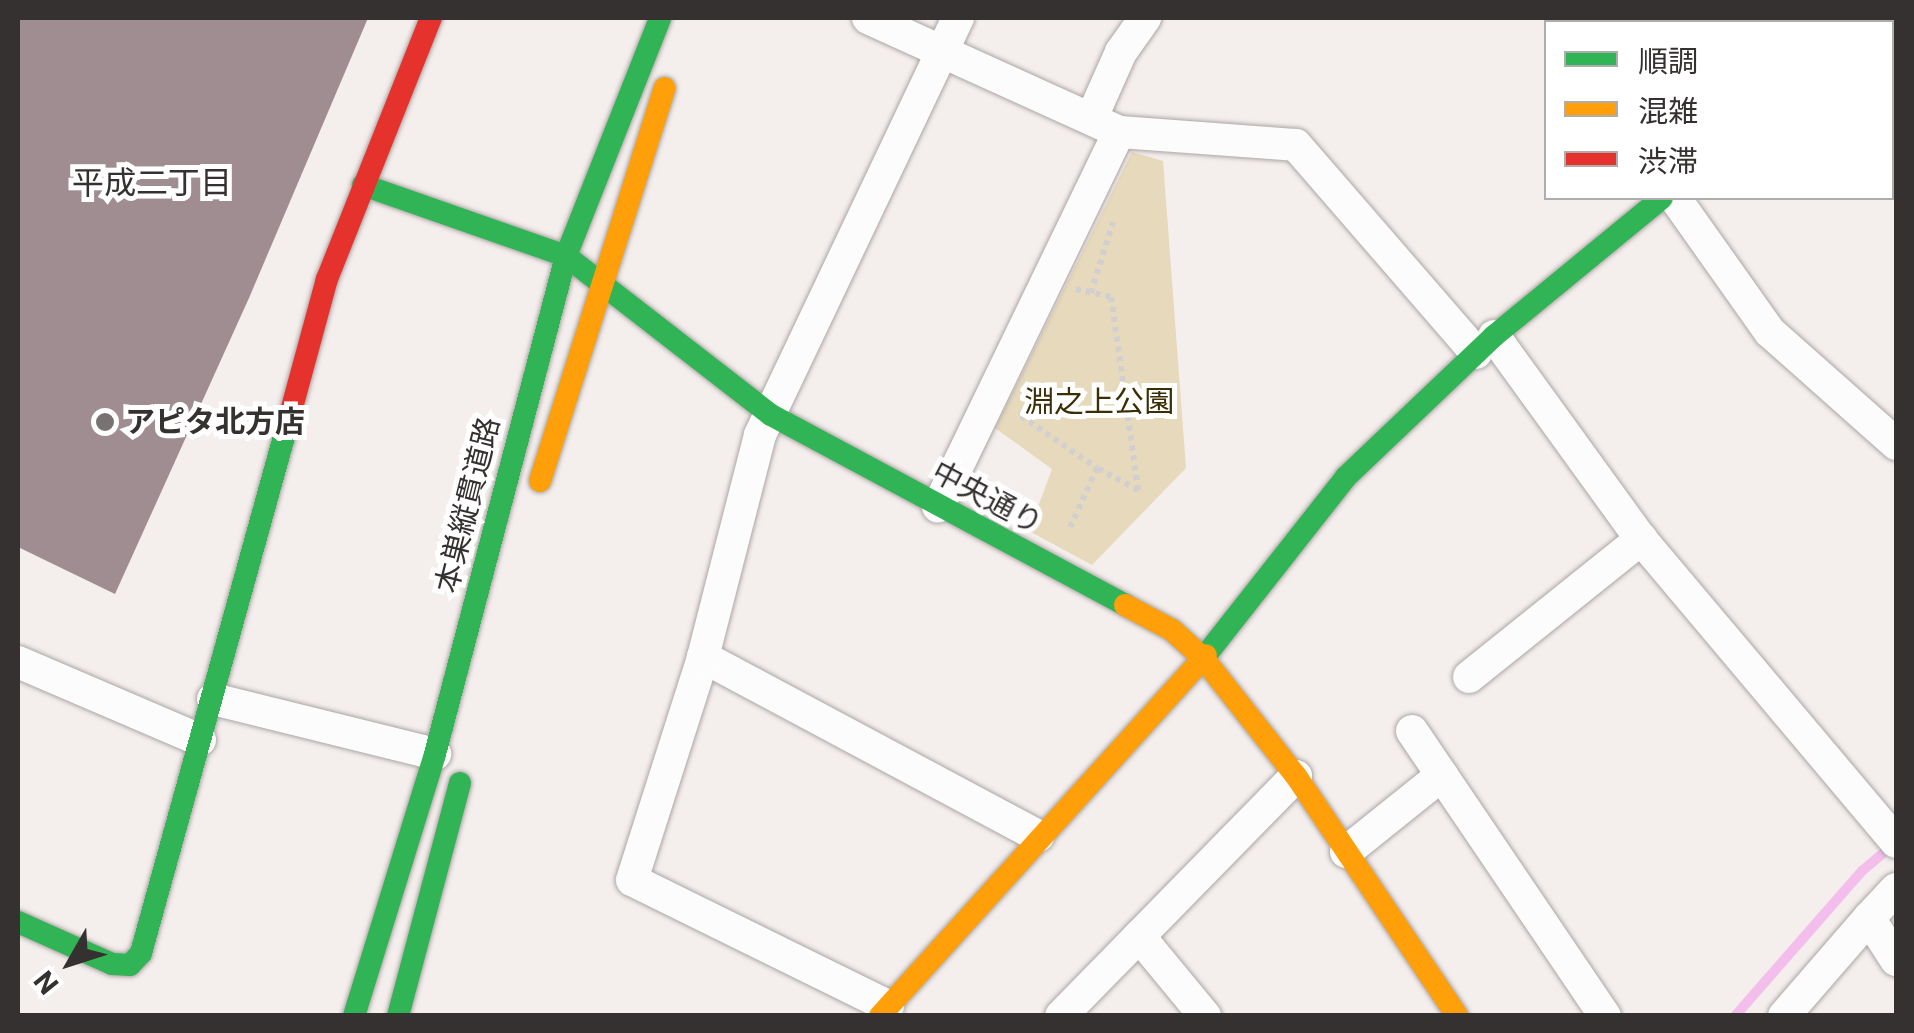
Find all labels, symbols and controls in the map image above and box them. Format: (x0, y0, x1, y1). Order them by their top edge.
legend (1544, 20, 1894, 200)
text: 順調 (1638, 44, 1698, 79)
text: 混雑 (1638, 94, 1698, 129)
text: 渋滞 (1638, 144, 1698, 179)
district label: 平成二丁目 (72, 164, 232, 202)
park label: 淵之上公園 (1024, 384, 1174, 420)
place label: アピタ北方店 (125, 404, 305, 440)
marker: アピタ北方店 (94, 411, 116, 433)
street label: 本巣縦貫道路 (429, 413, 507, 597)
street label: 中央通り (926, 454, 1048, 542)
north arrow (20, 913, 120, 1013)
text: N (27, 964, 65, 1000)

